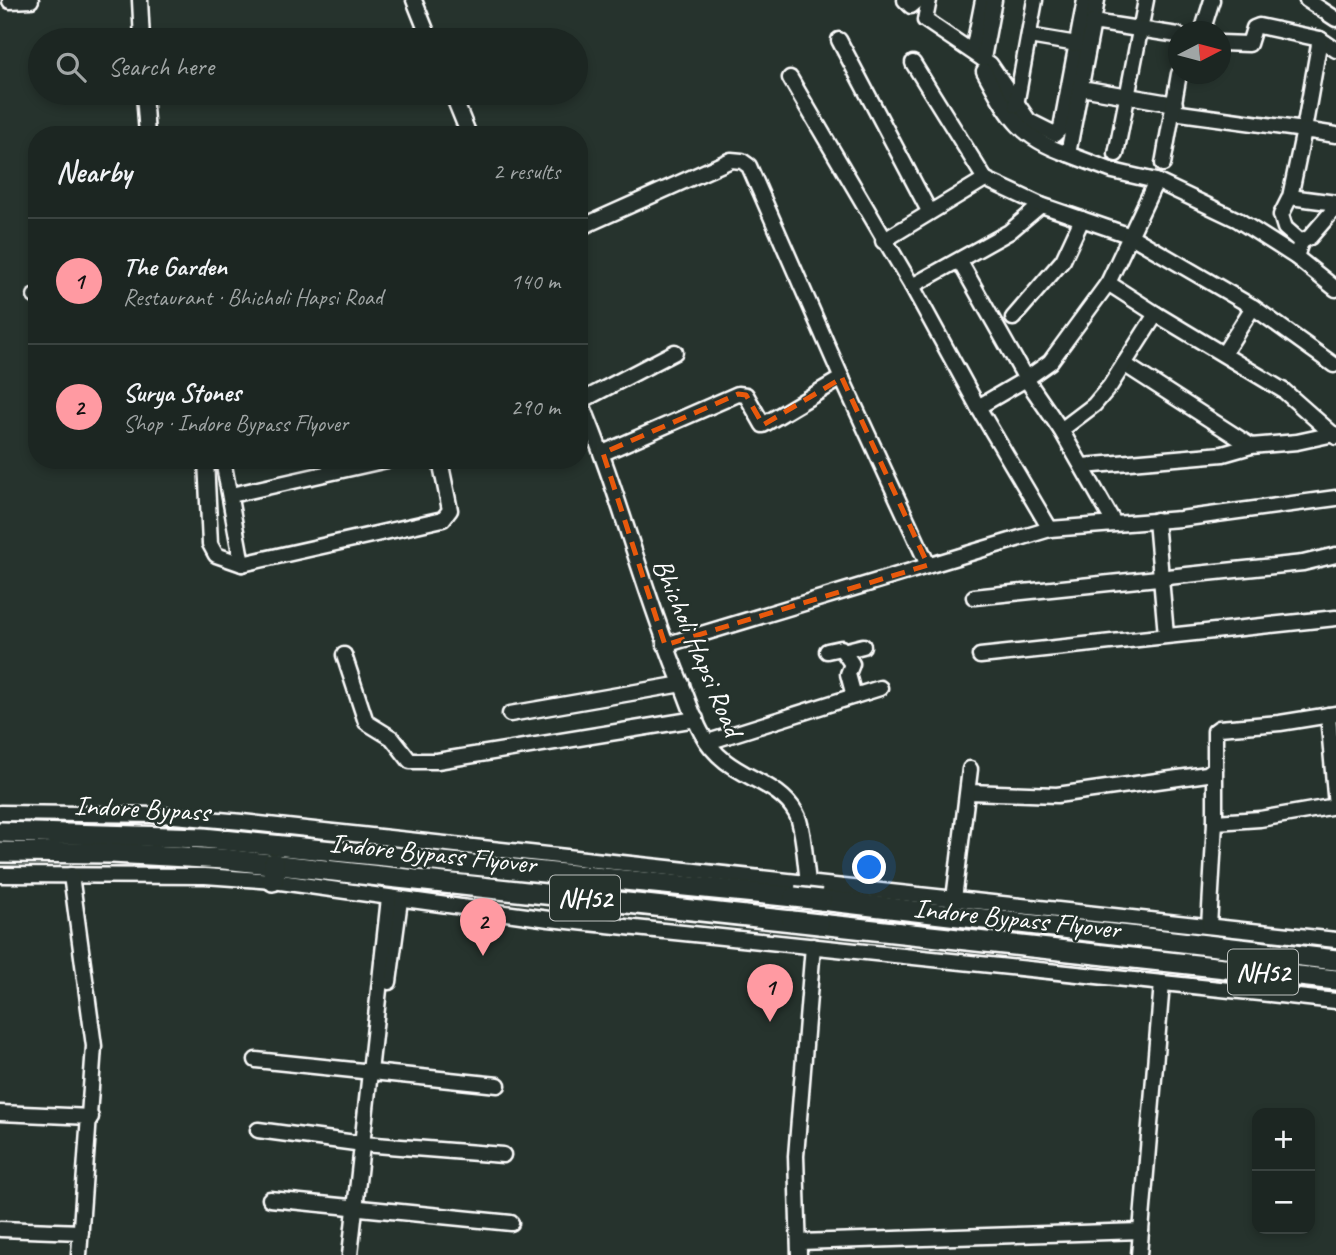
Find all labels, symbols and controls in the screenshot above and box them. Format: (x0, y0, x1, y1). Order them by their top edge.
north arrow (1168, 21, 1231, 84)
search box (28, 28, 588, 105)
icon: search (52, 48, 90, 86)
text: Search here (108, 50, 214, 83)
text: Nearby (56, 153, 132, 191)
text: 2 results (493, 157, 560, 186)
text: The Garden (123, 250, 227, 283)
text: 1 (74, 267, 84, 296)
text: 140 m (511, 267, 560, 296)
text: Restaurant · Bhicholi Hapsi Road (123, 283, 383, 312)
text: Surya Stones (123, 376, 241, 409)
text: 2 (74, 393, 84, 422)
text: 290 m (511, 393, 560, 422)
text: Shop · Indore Bypass Flyover (123, 409, 348, 438)
street label: Bhicholi Hapsi Road (645, 553, 753, 745)
street label: Indore Bypass (73, 787, 213, 829)
street label: Indore Bypass Flyover (328, 825, 540, 881)
your location (852, 850, 886, 884)
road number: NH52 (550, 876, 620, 920)
street label: Indore Bypass Flyover (912, 890, 1124, 946)
pin: 2 (460, 898, 506, 956)
road number: NH52 (1228, 950, 1298, 995)
pin: 1 (747, 964, 793, 1022)
map controls (1252, 1108, 1315, 1234)
button: + (1252, 1108, 1315, 1171)
button: − (1252, 1171, 1315, 1234)

